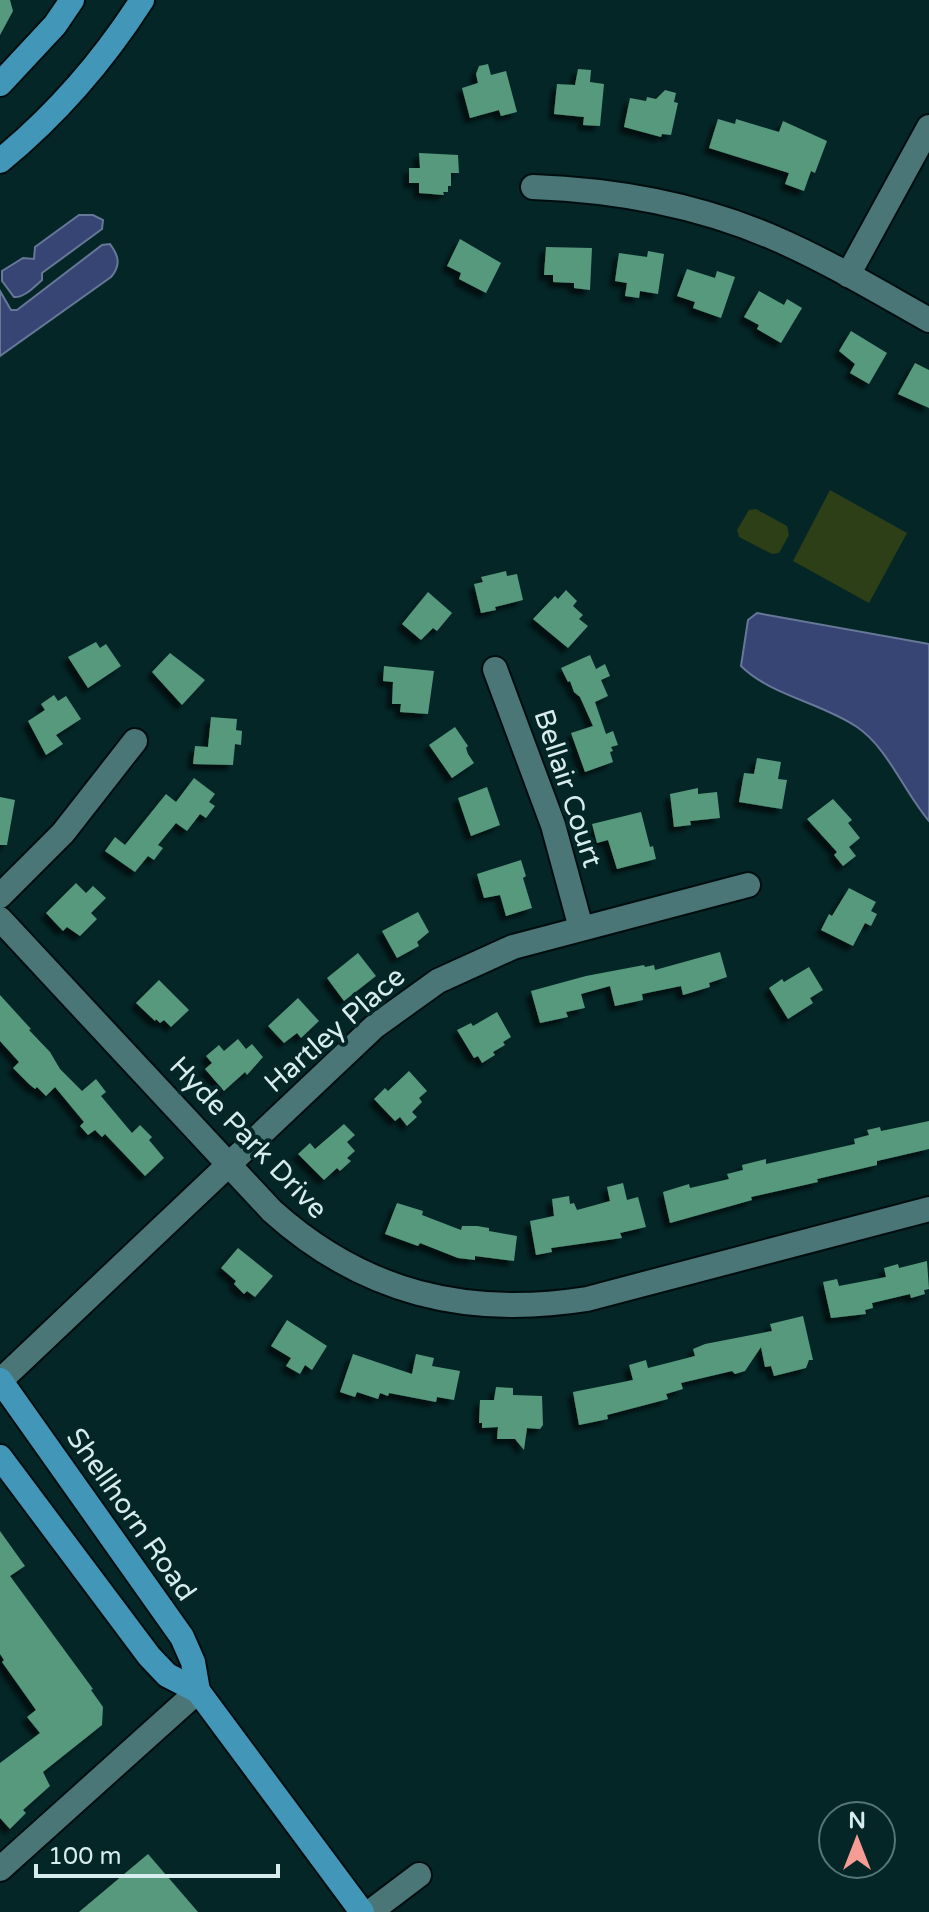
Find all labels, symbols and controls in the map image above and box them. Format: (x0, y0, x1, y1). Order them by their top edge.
street label: Bellair Court (526, 705, 610, 872)
street label: Hartley Place (257, 959, 412, 1100)
street label: Hyde Park Drive (162, 1049, 334, 1226)
street label: Shellhorn Road (59, 1422, 203, 1608)
north arrow (817, 1800, 897, 1880)
text: N (848, 1808, 866, 1834)
scale bar (36, 1828, 278, 1878)
text: 100 m (48, 1842, 122, 1871)

